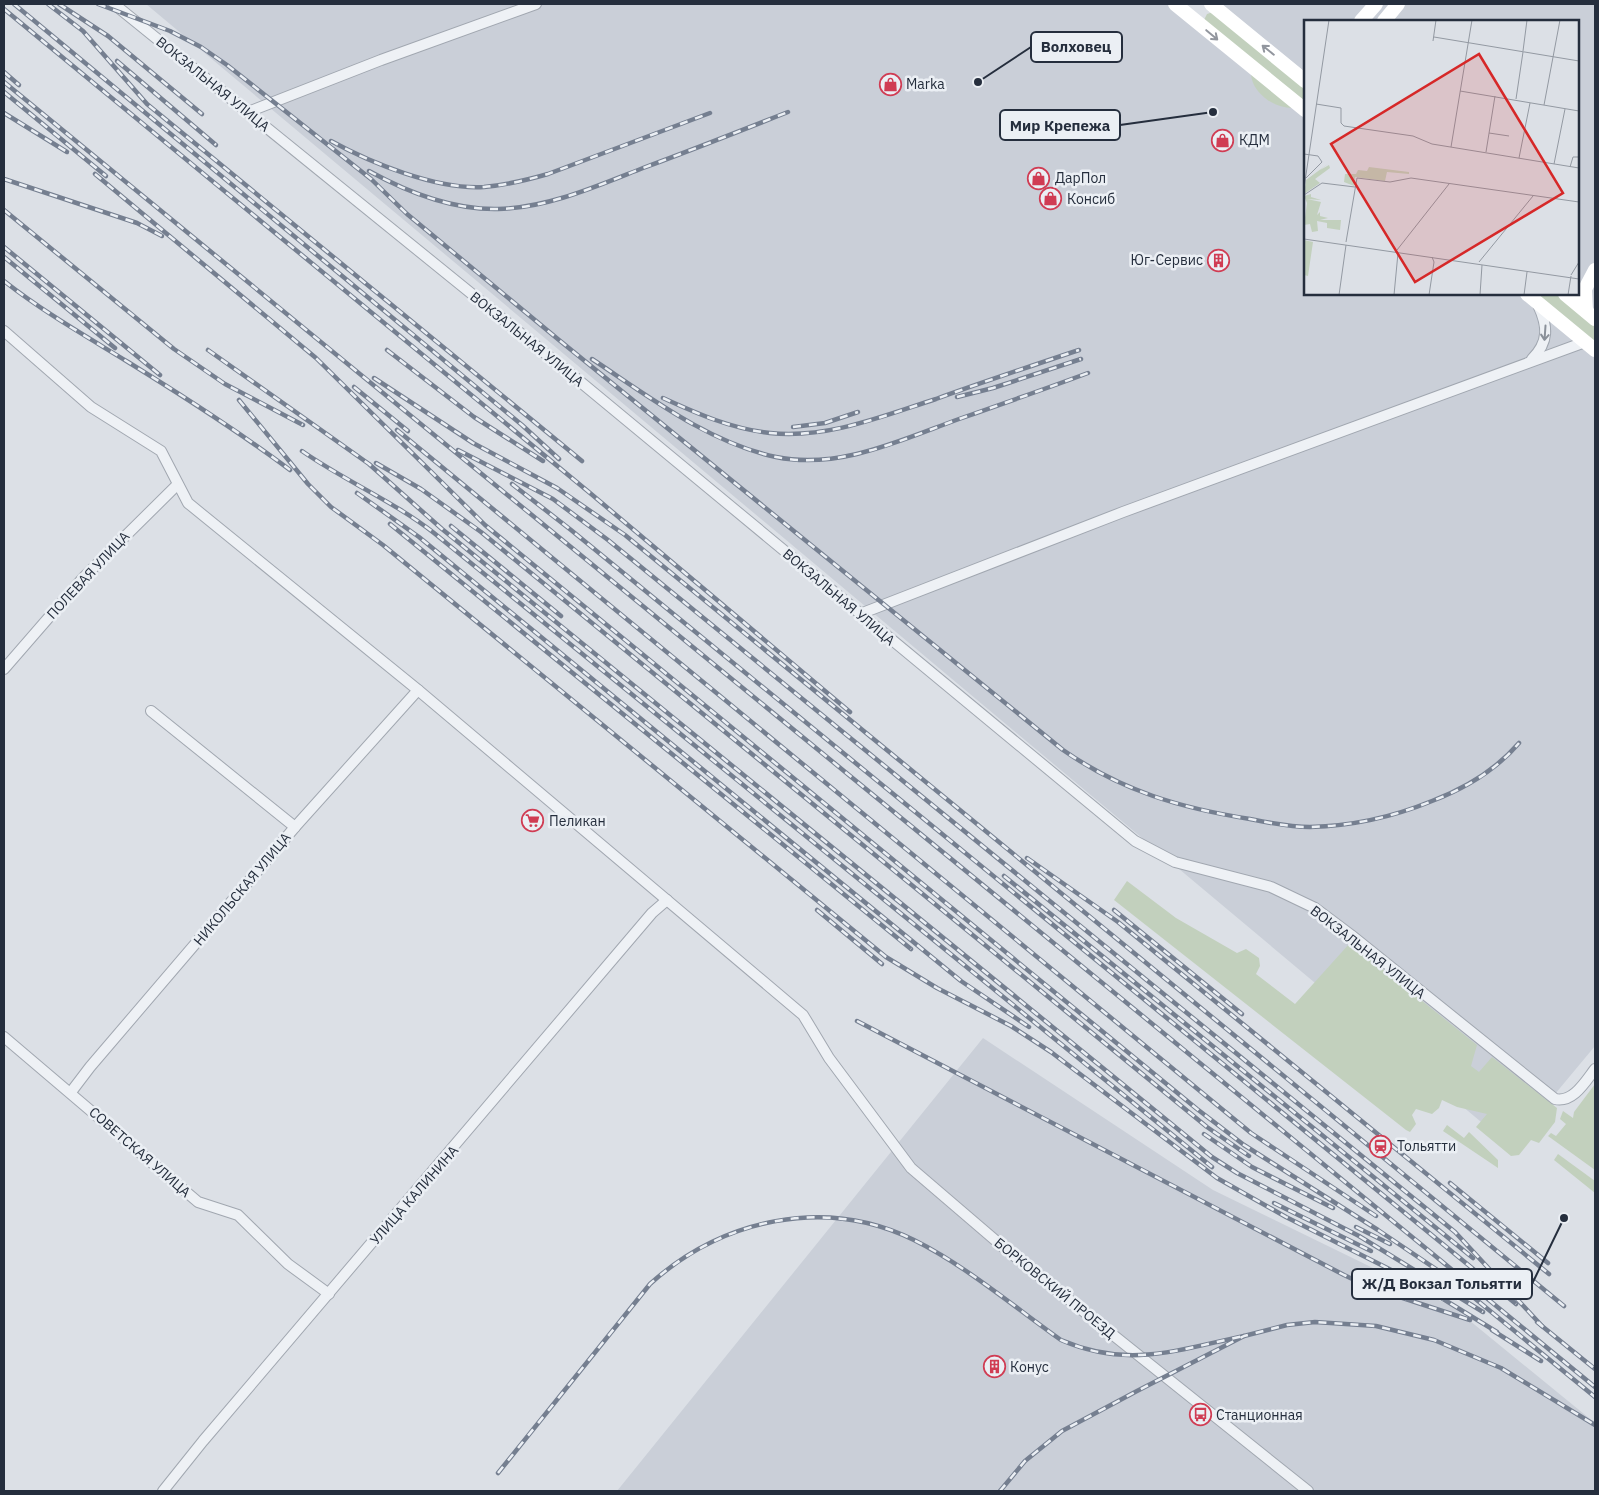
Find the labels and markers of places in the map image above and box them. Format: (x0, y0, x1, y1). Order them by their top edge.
callout: Волховец (1031, 32, 1122, 62)
shop icon: Marka (878, 72, 902, 96)
place label: Marka (906, 75, 945, 93)
callout: Мир Крепежа (1000, 110, 1120, 140)
shop icon: КДМ (1211, 128, 1235, 152)
place label: КДМ (1239, 131, 1270, 149)
shop icon: ДарПол (1027, 166, 1051, 190)
place label: ДарПол (1055, 169, 1106, 187)
shop icon: Консиб (1039, 187, 1063, 211)
place label: Консиб (1067, 190, 1115, 208)
building icon: Юг-Сервис (1207, 248, 1231, 272)
place label: Юг-Сервис (1131, 251, 1203, 269)
supermarket icon: Пеликан (521, 809, 545, 833)
place label: Пеликан (549, 812, 606, 830)
station icon: Тольятти (1369, 1134, 1393, 1158)
place label: Тольятти (1397, 1137, 1456, 1155)
callout: Ж/Д Вокзал Тольятти (1352, 1269, 1532, 1299)
building icon: Конус (982, 1355, 1006, 1379)
place label: Конус (1010, 1358, 1049, 1376)
bus stop icon: Станционная (1188, 1403, 1212, 1427)
place label: Станционная (1216, 1406, 1303, 1424)

